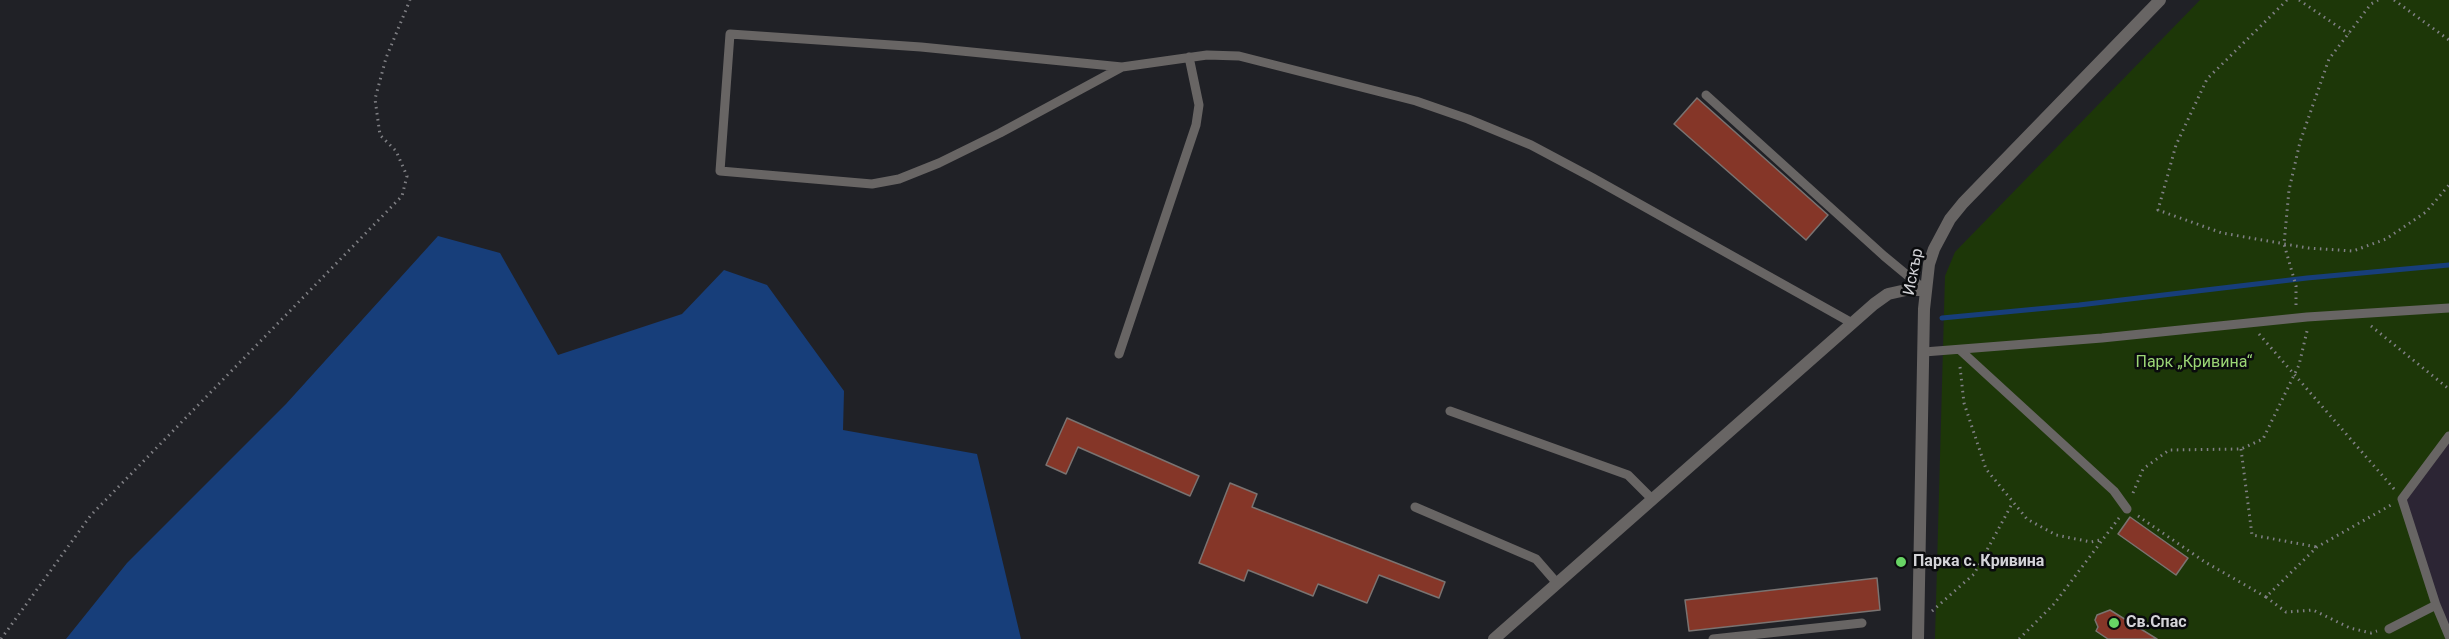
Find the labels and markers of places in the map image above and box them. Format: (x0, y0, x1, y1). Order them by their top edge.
place label: Парка с. Кривина (1913, 552, 2044, 572)
marker: Парка с. Кривина (1894, 555, 1908, 569)
place label: Св.Спас (2126, 613, 2187, 633)
marker: Св.Спас (2107, 616, 2121, 630)

